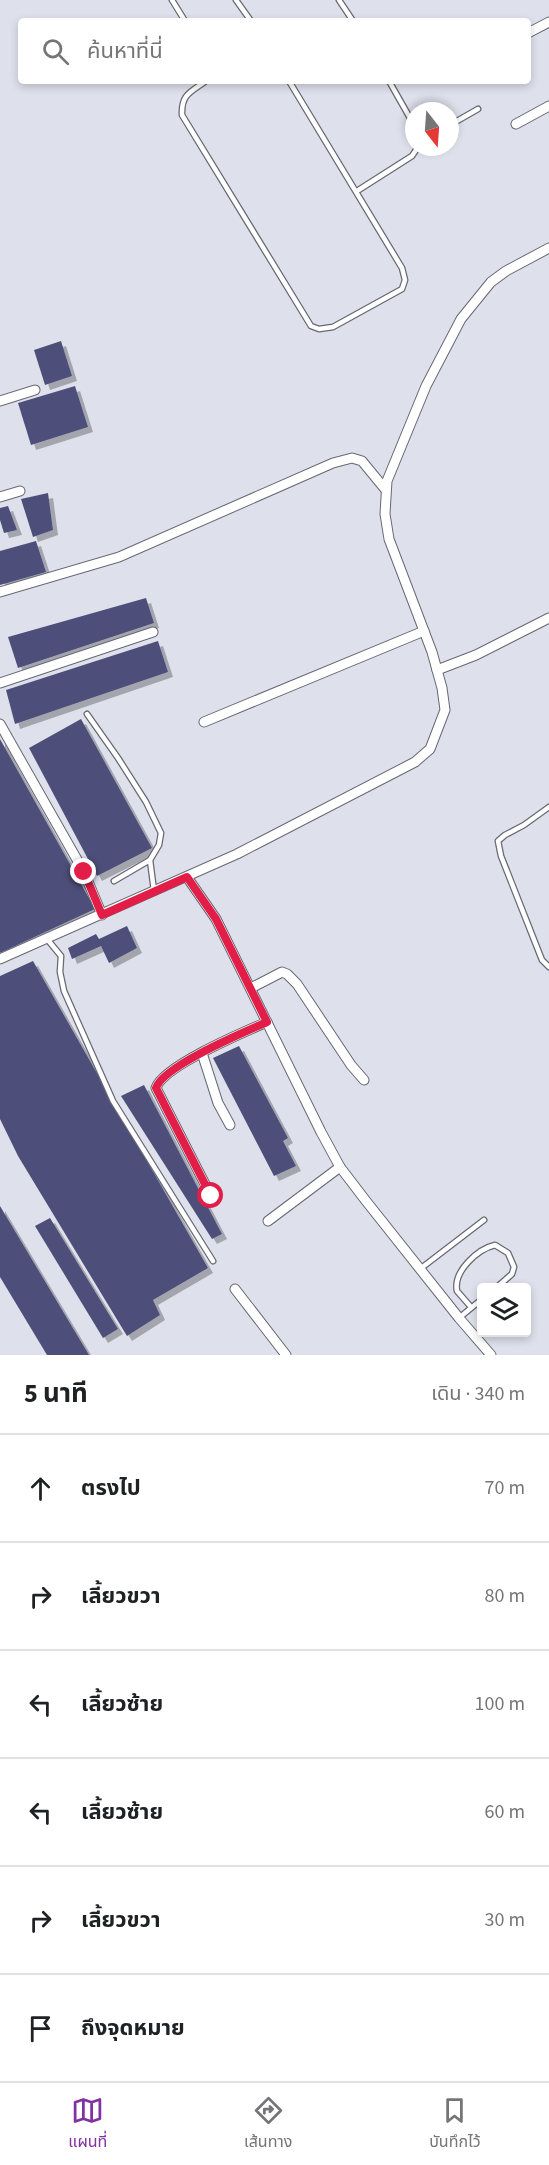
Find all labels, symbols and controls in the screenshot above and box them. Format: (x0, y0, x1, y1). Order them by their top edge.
search box (18, 18, 531, 84)
icon: search (39, 35, 72, 68)
text: ค้นหาที่นี่ (87, 35, 163, 67)
north arrow (405, 102, 459, 156)
route end (70, 858, 96, 884)
route start (197, 1182, 223, 1208)
map controls (477, 1283, 531, 1337)
button: layers (477, 1283, 531, 1337)
text: 5 นาที (24, 1375, 88, 1412)
text: เดิน · 340 m (431, 1380, 525, 1408)
icon: ahead (24, 1472, 57, 1505)
text: ตรงไป (81, 1472, 141, 1504)
text: 70 m (485, 1474, 525, 1502)
icon: right (24, 1580, 57, 1613)
text: เลี้ยวขวา (81, 1580, 161, 1612)
text: 80 m (485, 1582, 525, 1610)
icon: left (24, 1688, 57, 1721)
text: เลี้ยวซ้าย (81, 1688, 163, 1720)
text: 100 m (475, 1690, 525, 1718)
icon: left (24, 1796, 57, 1829)
text: เลี้ยวซ้าย (81, 1796, 163, 1828)
text: 60 m (485, 1798, 525, 1826)
icon: right (24, 1904, 57, 1937)
text: เลี้ยวขวา (81, 1904, 161, 1936)
text: 30 m (485, 1906, 525, 1934)
icon: arrive (24, 2012, 57, 2045)
text: ถึงจุดหมาย (81, 2012, 185, 2044)
tab: แผนที่ (68, 2094, 107, 2154)
tab: เส้นทาง (244, 2094, 292, 2154)
tab: บันทึกไว้ (429, 2094, 481, 2154)

